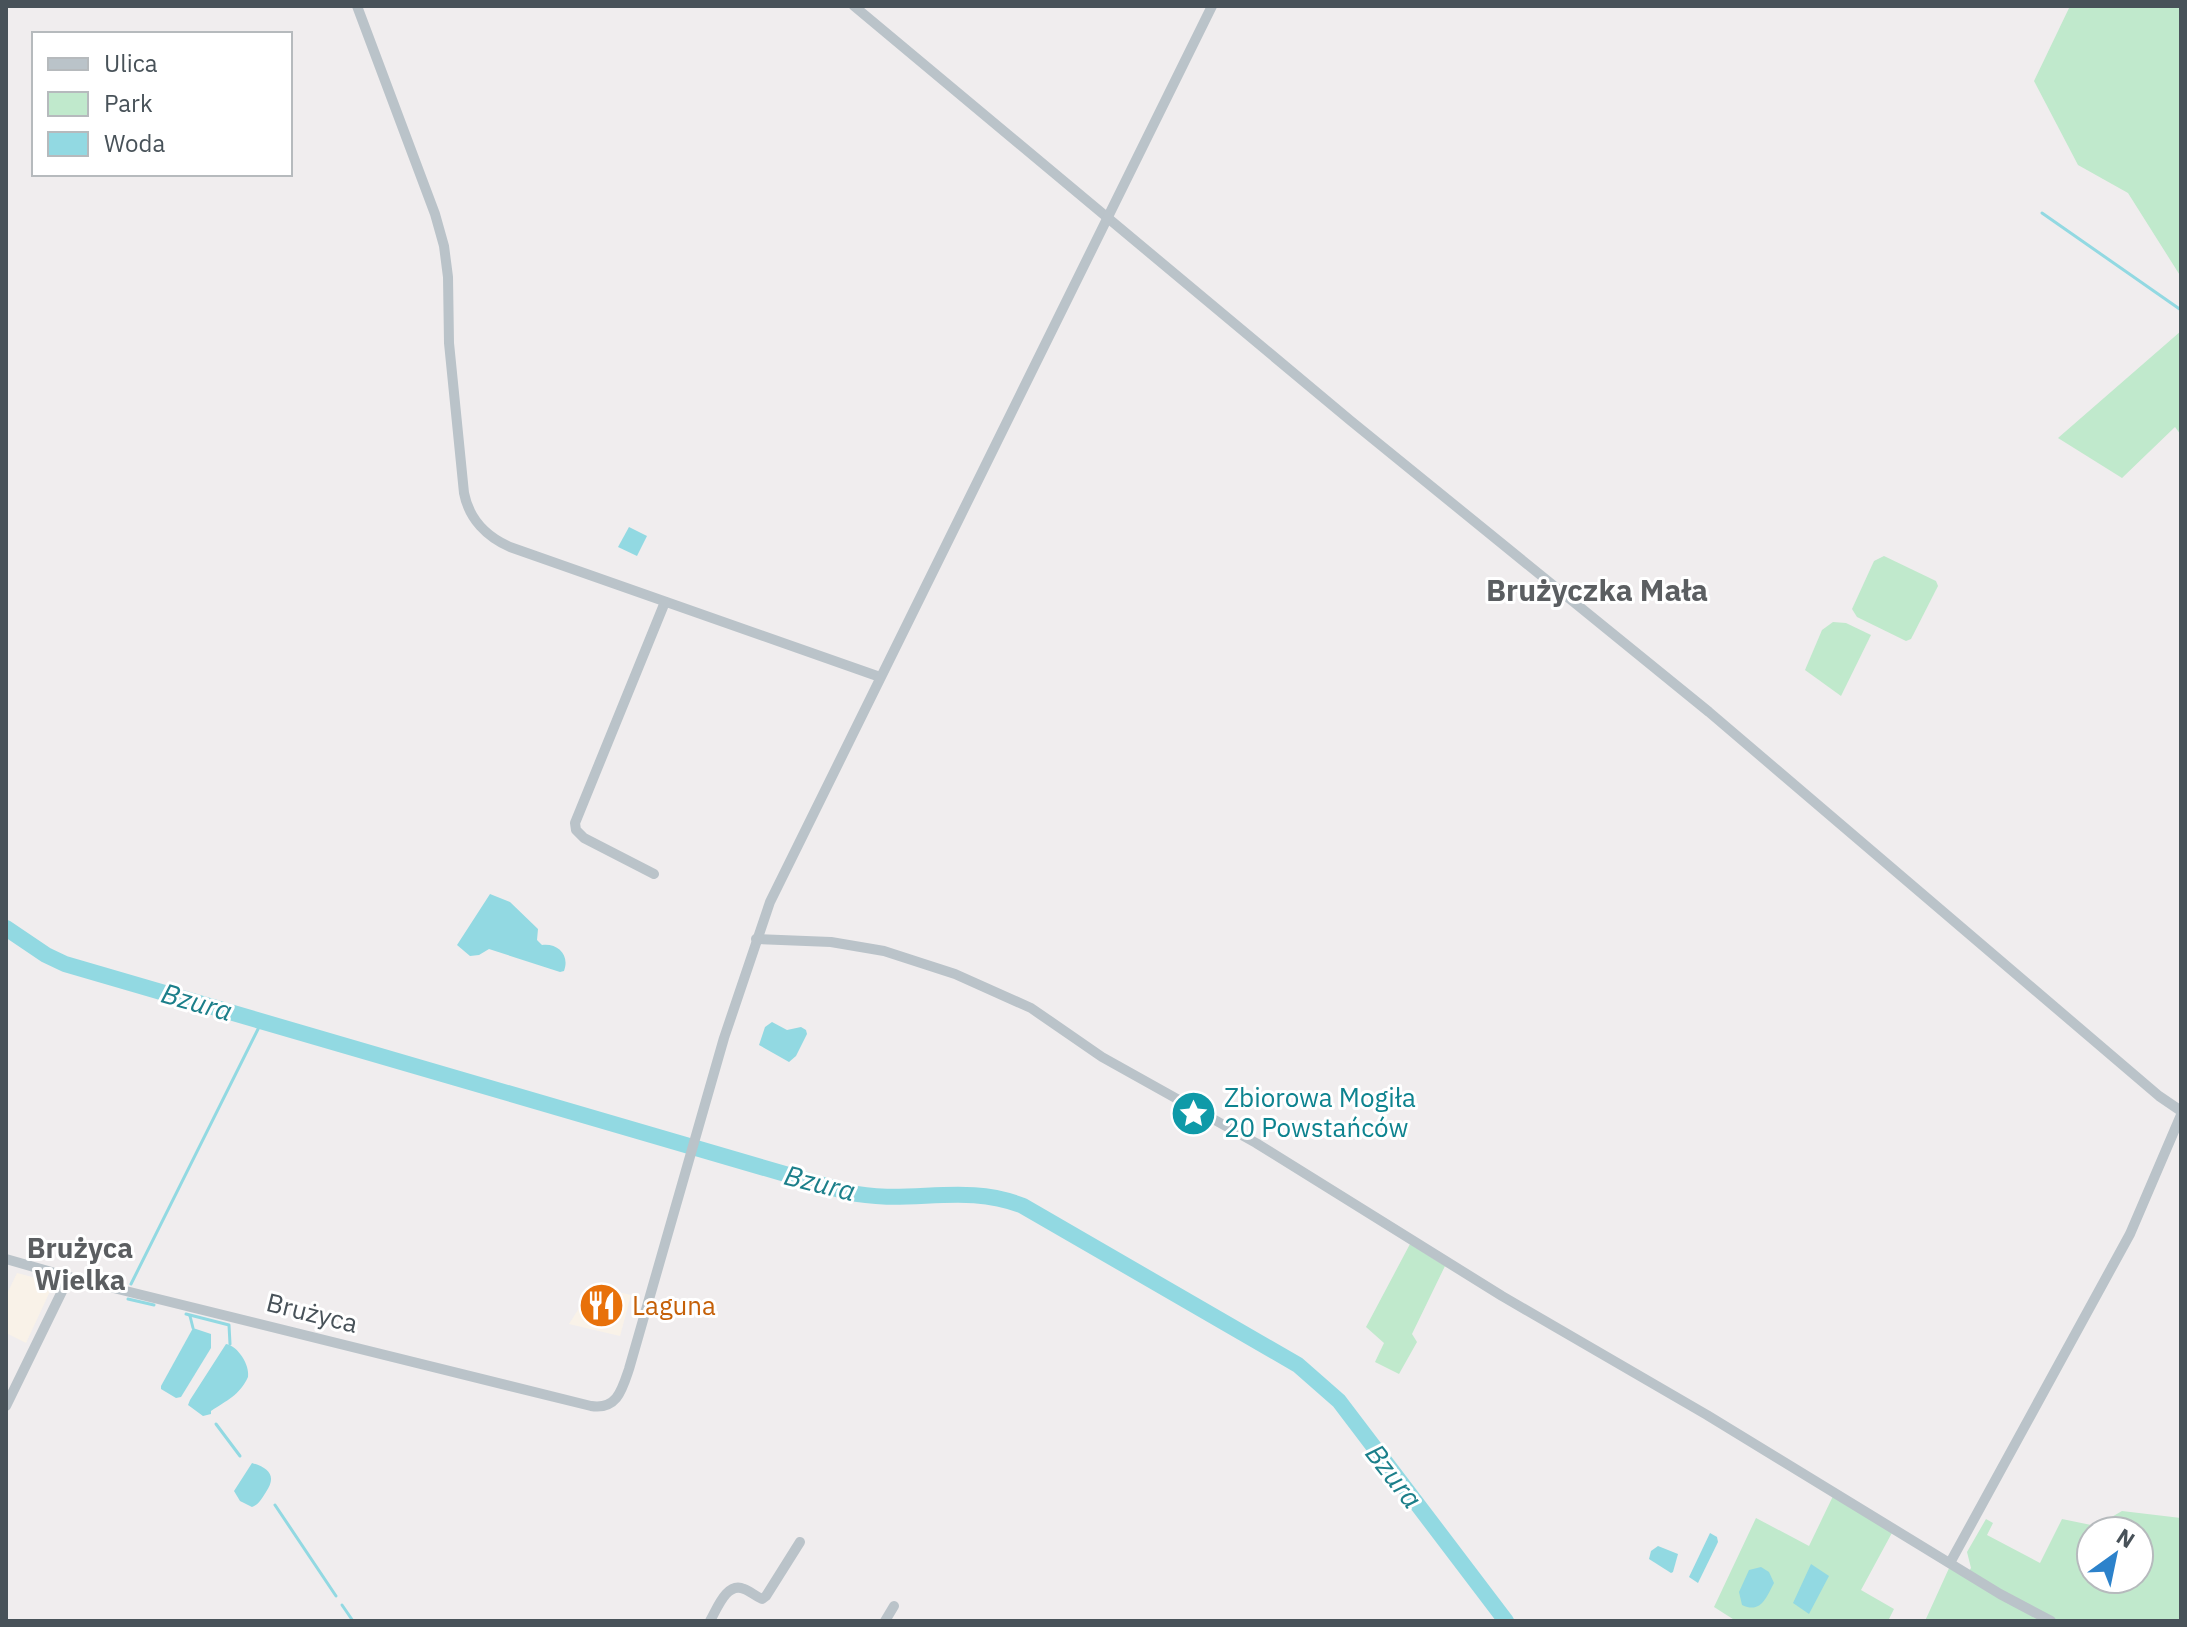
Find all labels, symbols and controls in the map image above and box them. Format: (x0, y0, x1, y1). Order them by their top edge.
legend (32, 32, 292, 176)
text: Ulica (104, 47, 158, 79)
text: Park (104, 87, 153, 119)
text: Woda (104, 127, 165, 159)
district label: Brużyczka Mała (1486, 570, 1708, 609)
water label: Bzura (157, 974, 237, 1029)
place label: Zbiorowa Mogiła 20 Powstańców (1224, 1080, 1416, 1144)
place icon: Zbiorowa Mogiła 20 Powstańców (1169, 1089, 1217, 1137)
water label: Bzura (781, 1156, 860, 1209)
district label: Brużyca Wielka (27, 1229, 133, 1298)
restaurant icon: Laguna (577, 1282, 625, 1330)
street label: Brużyca (263, 1284, 362, 1340)
place label: Laguna (632, 1288, 716, 1322)
water label: Bzura (1358, 1436, 1431, 1515)
north arrow (2075, 1515, 2155, 1595)
text: N (2112, 1521, 2141, 1554)

